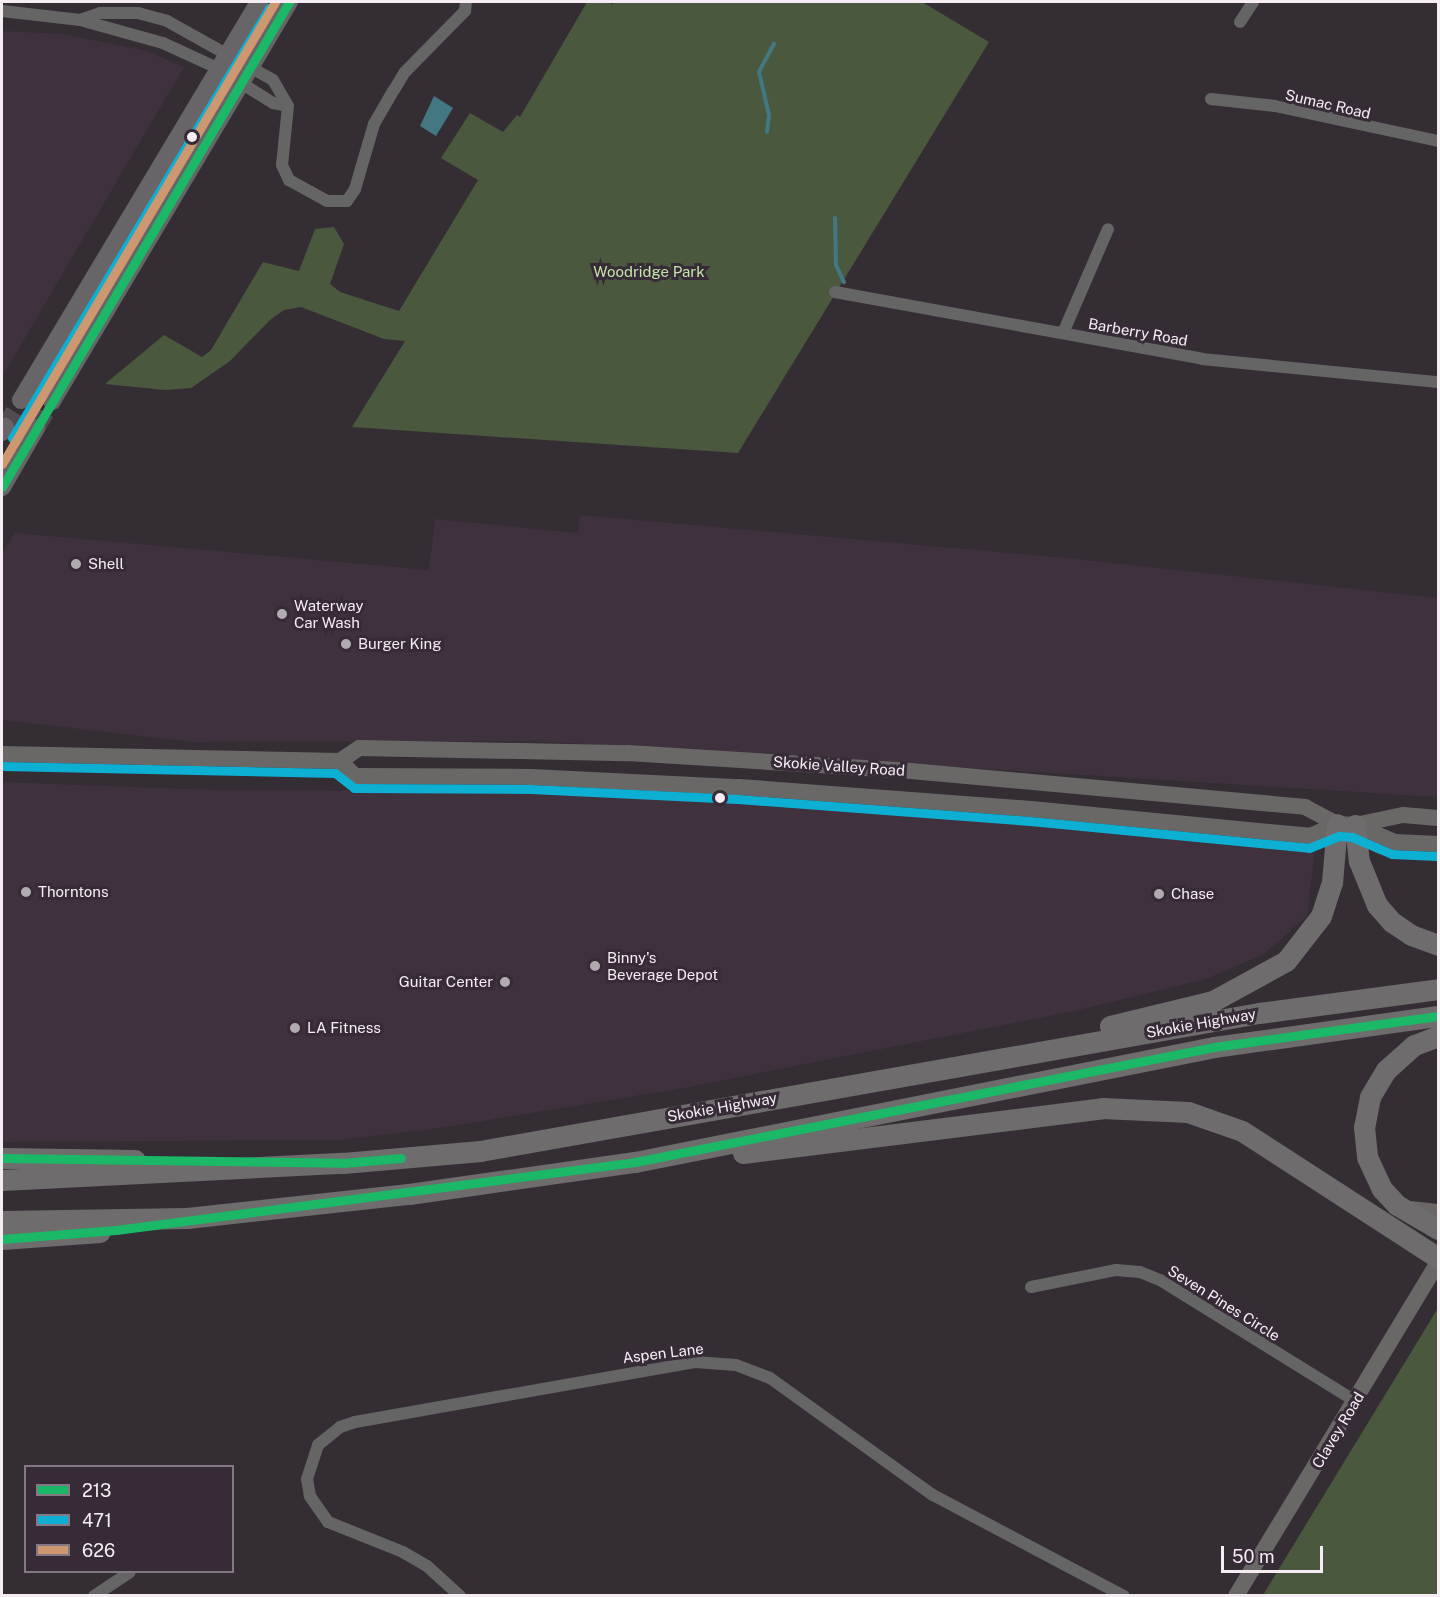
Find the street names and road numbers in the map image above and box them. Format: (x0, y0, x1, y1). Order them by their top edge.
street label: Sumac Road (1283, 85, 1373, 123)
street label: Barberry Road (1087, 314, 1189, 350)
street label: Skokie Valley Road (772, 752, 906, 780)
street label: Skokie Highway (1145, 1004, 1257, 1042)
street label: Skokie Highway (666, 1088, 778, 1126)
street label: Seven Pines Circle (1165, 1261, 1283, 1345)
street label: Aspen Lane (621, 1339, 705, 1367)
street label: Clavey Road (1308, 1389, 1368, 1471)

